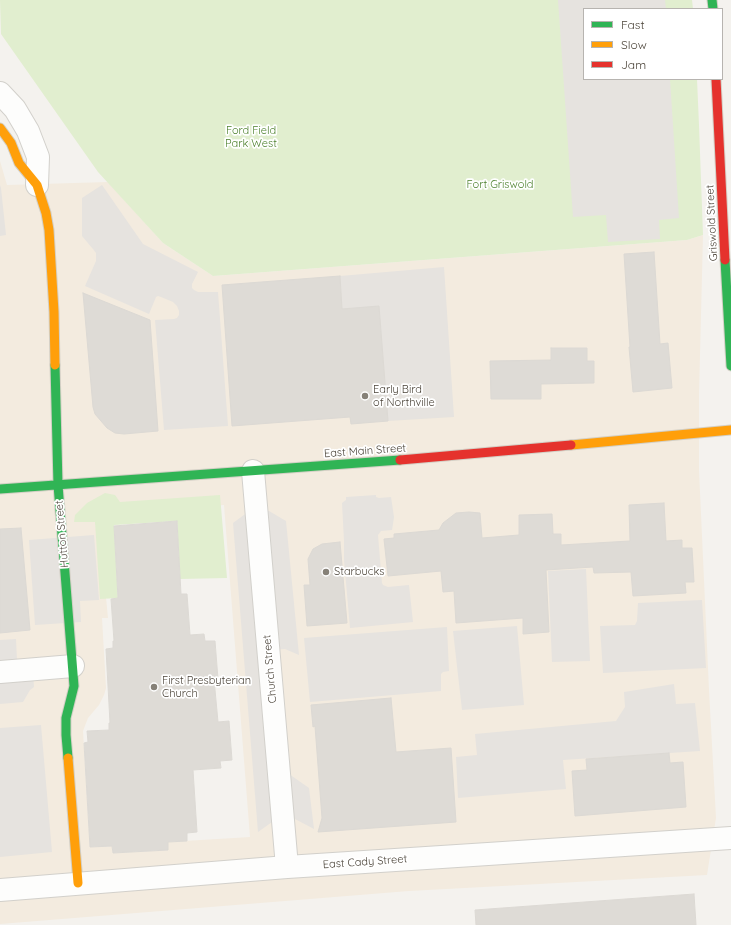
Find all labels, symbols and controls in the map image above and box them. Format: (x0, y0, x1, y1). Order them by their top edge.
legend (583, 8, 723, 80)
text: Fast (621, 17, 645, 32)
text: Slow (621, 37, 647, 52)
text: Jam (621, 57, 646, 72)
park label: Ford Field Park West (225, 124, 277, 150)
park label: Fort Griswold (466, 178, 534, 192)
street label: Griswold Street (703, 184, 721, 262)
place label: Early Bird of Northville (373, 383, 435, 409)
marker: Early Bird of Northville (360, 391, 370, 401)
street label: East Main Street (323, 442, 407, 460)
street label: Hutton Street (52, 500, 72, 568)
place label: Starbucks (334, 565, 384, 579)
marker: Starbucks (321, 567, 331, 577)
street label: Church Street (260, 634, 280, 704)
place label: First Presbyterian Church (162, 674, 251, 700)
marker: First Presbyterian Church (149, 682, 159, 692)
street label: East Cady Street (322, 852, 408, 872)

